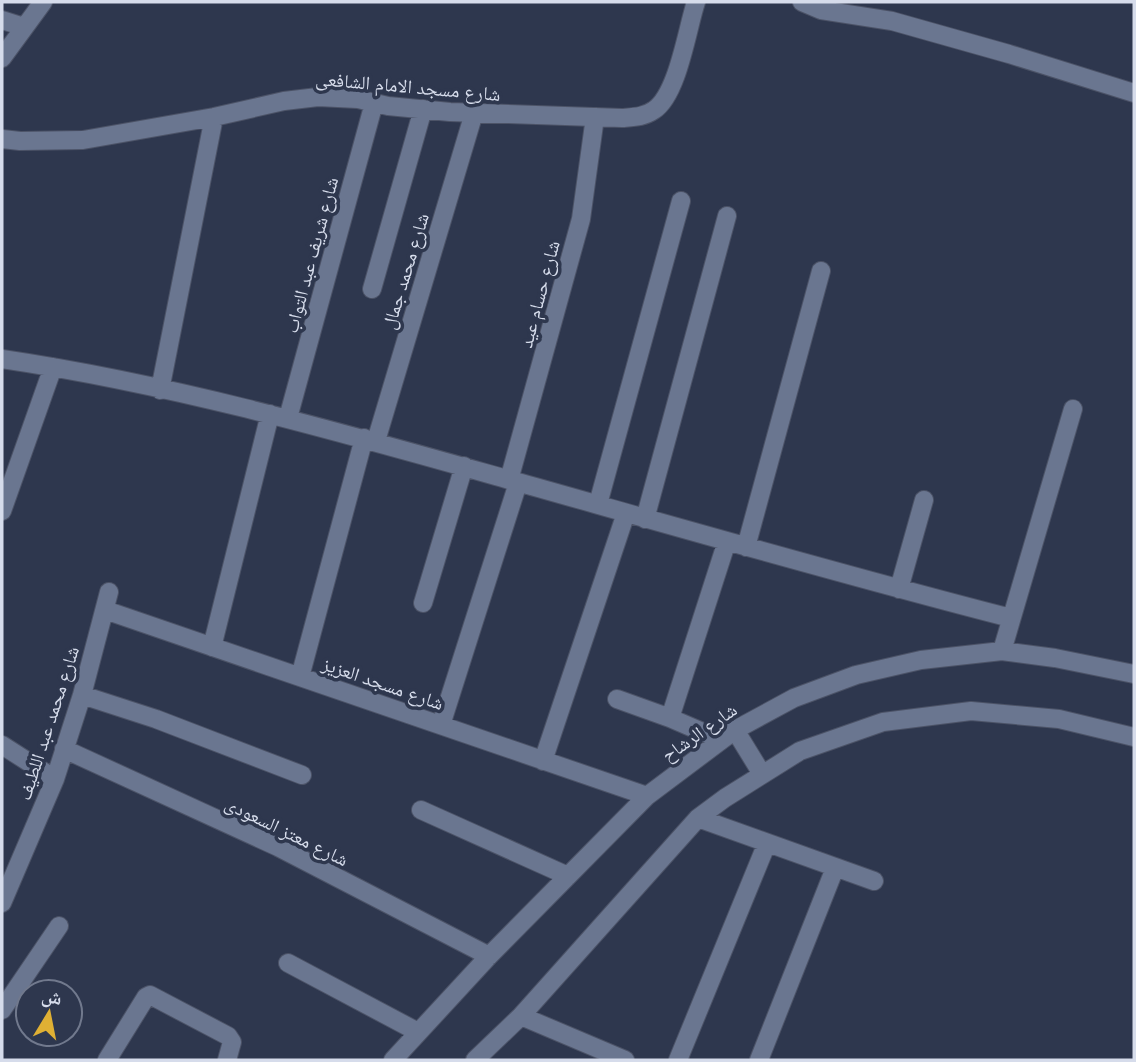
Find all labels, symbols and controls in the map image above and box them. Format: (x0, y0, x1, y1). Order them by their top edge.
street label: شارع مسجد الامام الشافعى (314, 66, 502, 108)
street label: شارع شريف عبد التواب (279, 174, 344, 336)
street label: شارع محمد جمال (376, 210, 435, 332)
street label: شارع حسام عيد (513, 238, 567, 351)
street label: شارع محمد عبد اللطيف (12, 643, 85, 803)
street label: شارع مسجد العزيز (318, 651, 447, 716)
street label: شارع الرشاح (657, 697, 742, 767)
street label: شارع معتز السعودى (221, 791, 353, 872)
north arrow (14, 978, 84, 1048)
text: ش (40, 983, 64, 1011)

